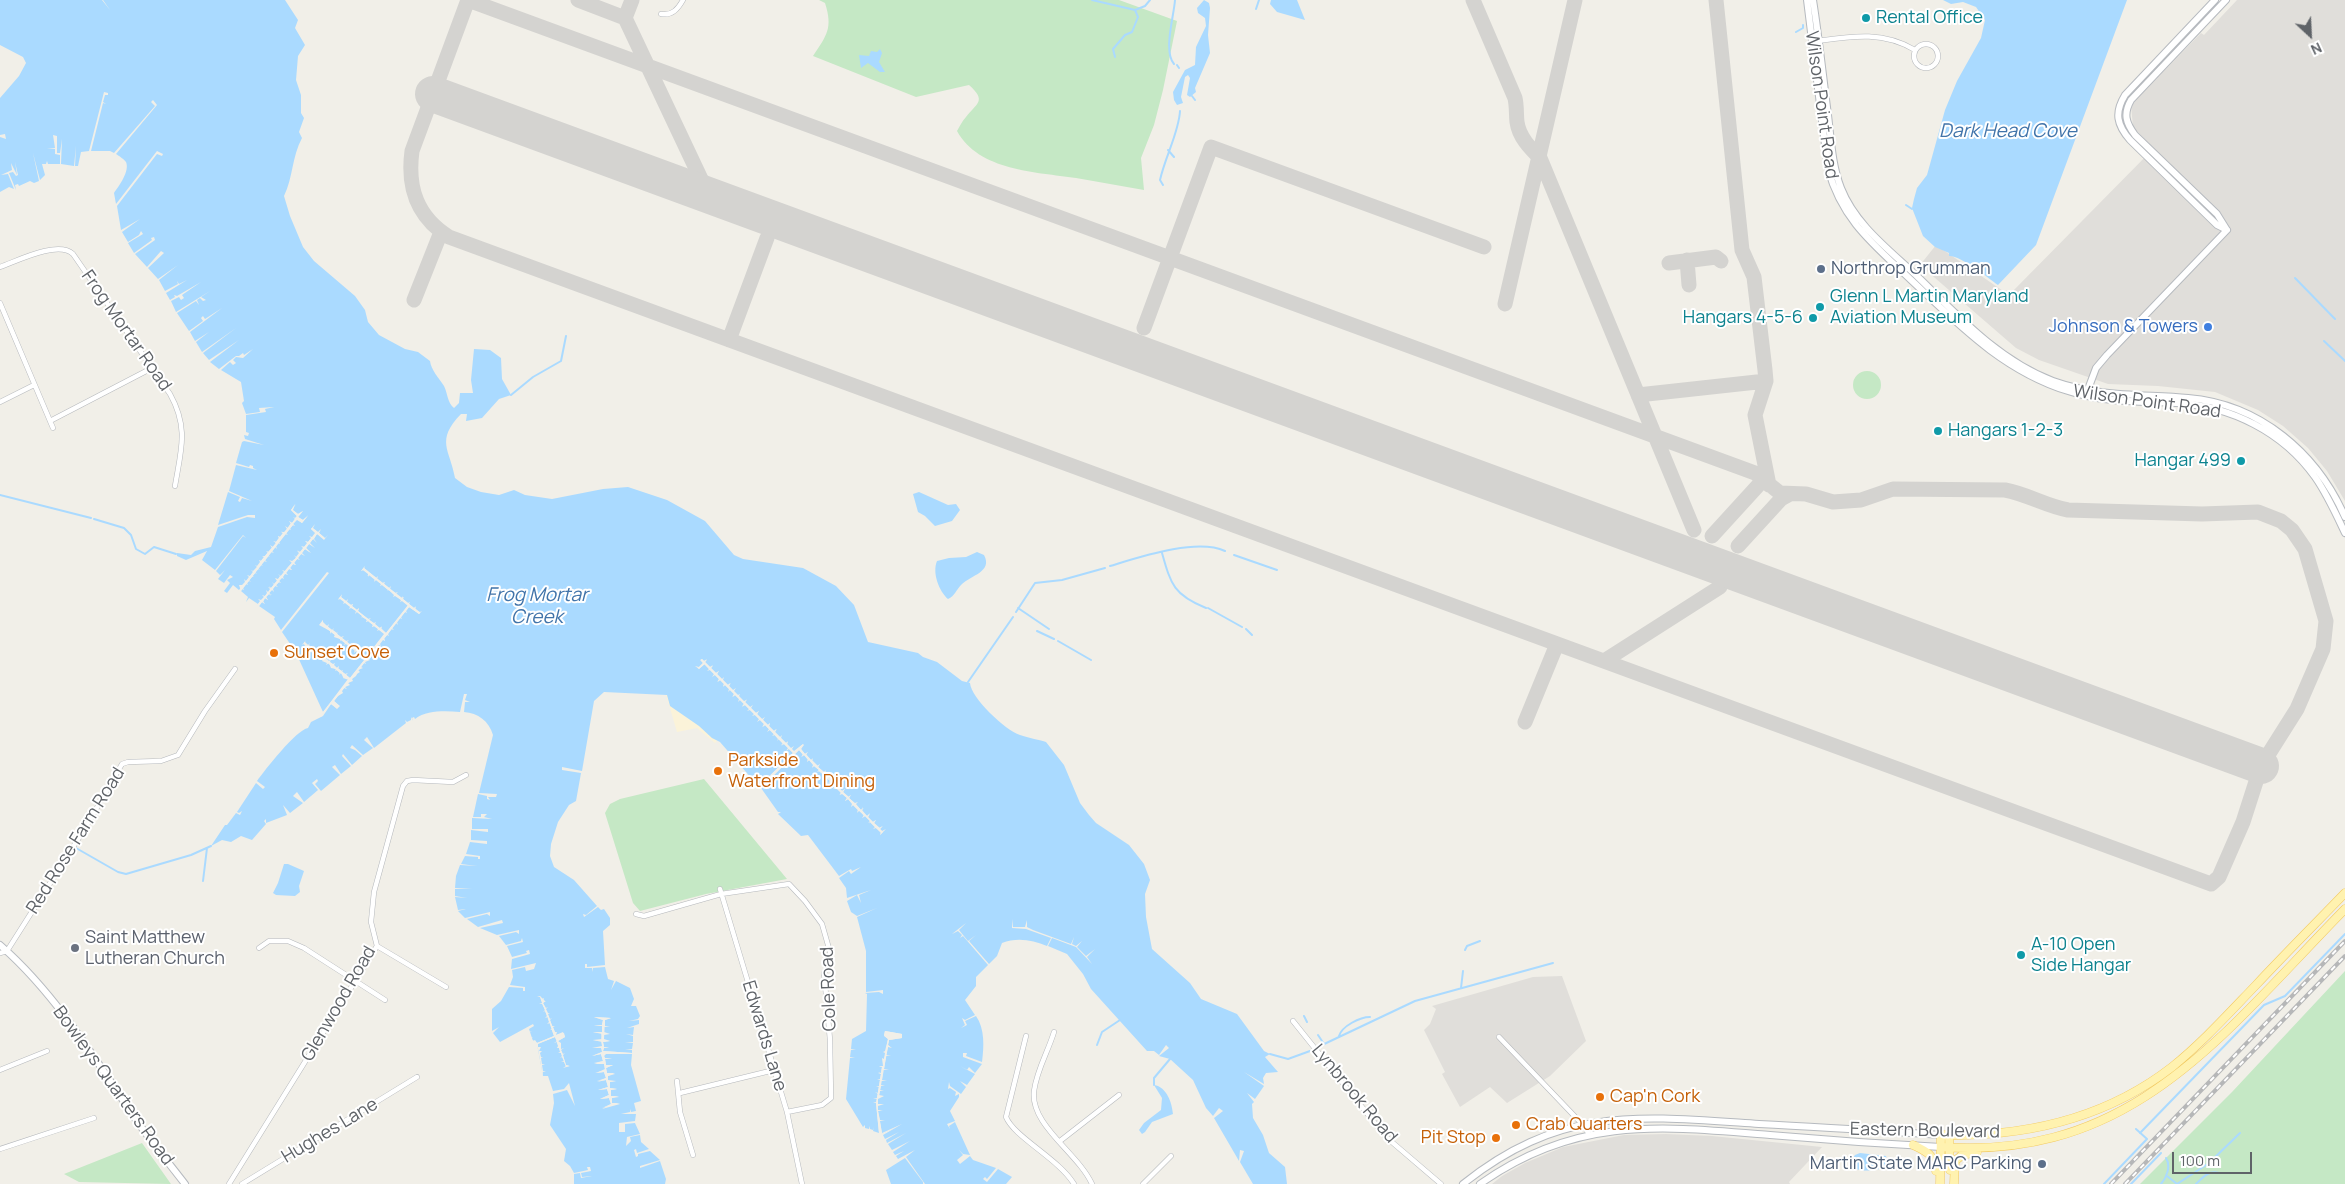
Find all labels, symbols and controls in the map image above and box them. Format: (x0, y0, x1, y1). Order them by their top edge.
place label: Rental Office (1876, 7, 1983, 29)
north arrow (2285, 10, 2335, 60)
marker: Rental Office (1860, 12, 1872, 24)
street label: Wilson Point Road (1800, 30, 1842, 180)
text: N (2308, 38, 2325, 60)
water label: Dark Head Cove (1939, 121, 2077, 143)
place label: Northrop Grumman (1831, 258, 1991, 280)
marker: Northrop Grumman (1815, 263, 1827, 275)
street label: Frog Mortar Road (76, 266, 176, 396)
place label: Glenn L Martin Maryland Aviation Museum (1830, 286, 2029, 328)
marker: Glenn L Martin Maryland Aviation Museum (1814, 301, 1826, 313)
place label: Hangars 4-5-6 (1683, 307, 1803, 329)
marker: Hangars 4-5-6 (1807, 312, 1819, 324)
place label: Johnson & Towers (2049, 316, 2198, 338)
marker: Johnson & Towers (2202, 321, 2214, 333)
street label: Wilson Point Road (2072, 381, 2222, 423)
place label: Hangars 1-2-3 (1948, 420, 2063, 442)
marker: Hangars 1-2-3 (1932, 425, 1944, 437)
place label: Hangar 499 (2134, 450, 2231, 472)
marker: Hangar 499 (2235, 455, 2247, 467)
water label: Frog Mortar Creek (486, 585, 588, 629)
place label: Sunset Cove (284, 642, 390, 664)
marker: Sunset Cove (268, 647, 280, 659)
place label: Parkside Waterfront Dining (728, 750, 875, 792)
street label: Red Rose Farm Road (22, 764, 130, 918)
marker: Parkside Waterfront Dining (712, 765, 724, 777)
place label: Saint Matthew Lutheran Church (85, 927, 225, 970)
place label: A-10 Open Side Hangar (2031, 934, 2131, 976)
marker: Saint Matthew Lutheran Church (69, 942, 81, 954)
street label: Glenwood Road (297, 943, 381, 1065)
street label: Cole Road (817, 946, 841, 1032)
marker: A-10 Open Side Hangar (2015, 949, 2027, 961)
street label: Edwards Lane (737, 978, 791, 1094)
street label: Bowleys Quarters Road (48, 1002, 178, 1170)
street label: Lynbrook Road (1307, 1040, 1401, 1148)
place label: Cap'n Cork (1610, 1086, 1700, 1108)
marker: Cap'n Cork (1594, 1091, 1606, 1103)
street label: Hughes Lane (278, 1094, 382, 1168)
place label: Crab Quarters (1526, 1114, 1642, 1136)
marker: Crab Quarters (1510, 1119, 1522, 1131)
street label: Eastern Boulevard (1850, 1119, 2000, 1143)
place label: Pit Stop (1421, 1127, 1486, 1149)
marker: Pit Stop (1490, 1132, 1502, 1144)
scale bar (2175, 1142, 2255, 1174)
text: 100 m (2180, 1150, 2220, 1171)
place label: Martin State MARC Parking (1810, 1153, 2032, 1175)
marker: Martin State MARC Parking (2036, 1158, 2048, 1170)

